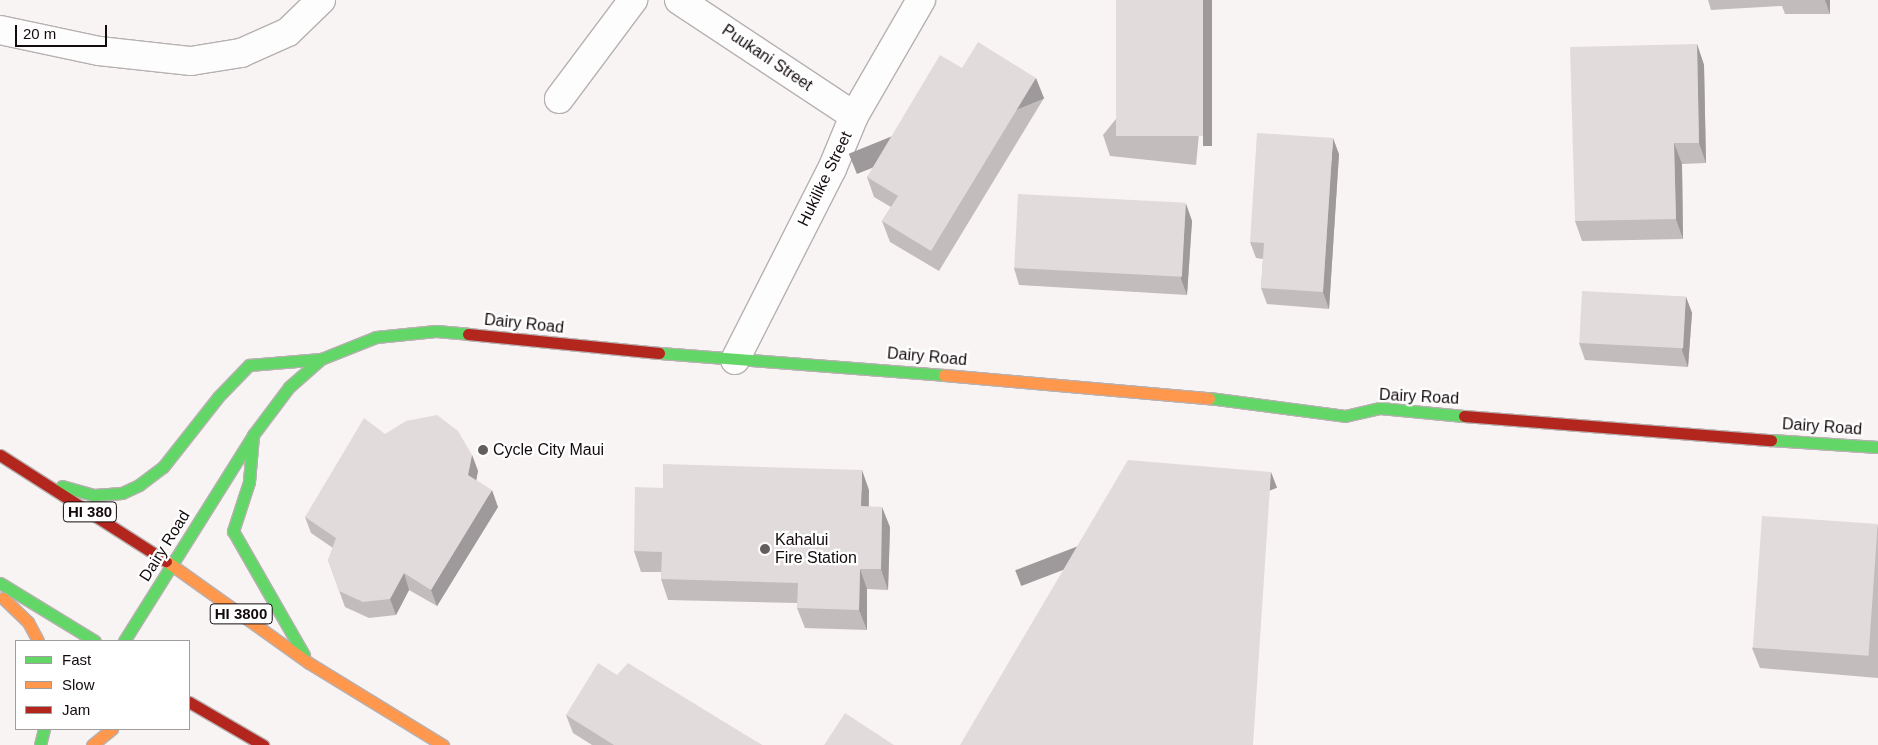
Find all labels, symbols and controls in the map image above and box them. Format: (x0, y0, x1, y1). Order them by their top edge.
scale bar (18, 15, 110, 47)
street label: Puukani Street (718, 21, 816, 95)
text: 20 m (23, 25, 56, 42)
street label: Hukilike Street (794, 128, 856, 230)
street label: Dairy Road (483, 310, 565, 338)
street label: Dairy Road (886, 344, 968, 370)
street label: Dairy Road (1379, 385, 1459, 409)
street label: Dairy Road (1781, 415, 1863, 439)
place label: Cycle City Maui (493, 440, 604, 460)
marker: Cycle City Maui (477, 444, 489, 456)
road number: HI 380 (62, 500, 118, 524)
street label: Dairy Road (136, 507, 194, 585)
place label: Kahalui Fire Station (775, 530, 857, 568)
marker: Kahalui Fire Station (759, 543, 771, 555)
road number: HI 3800 (208, 602, 274, 626)
legend (15, 640, 190, 730)
text: Fast (62, 651, 91, 668)
text: Slow (62, 676, 95, 693)
text: Jam (62, 701, 90, 718)

